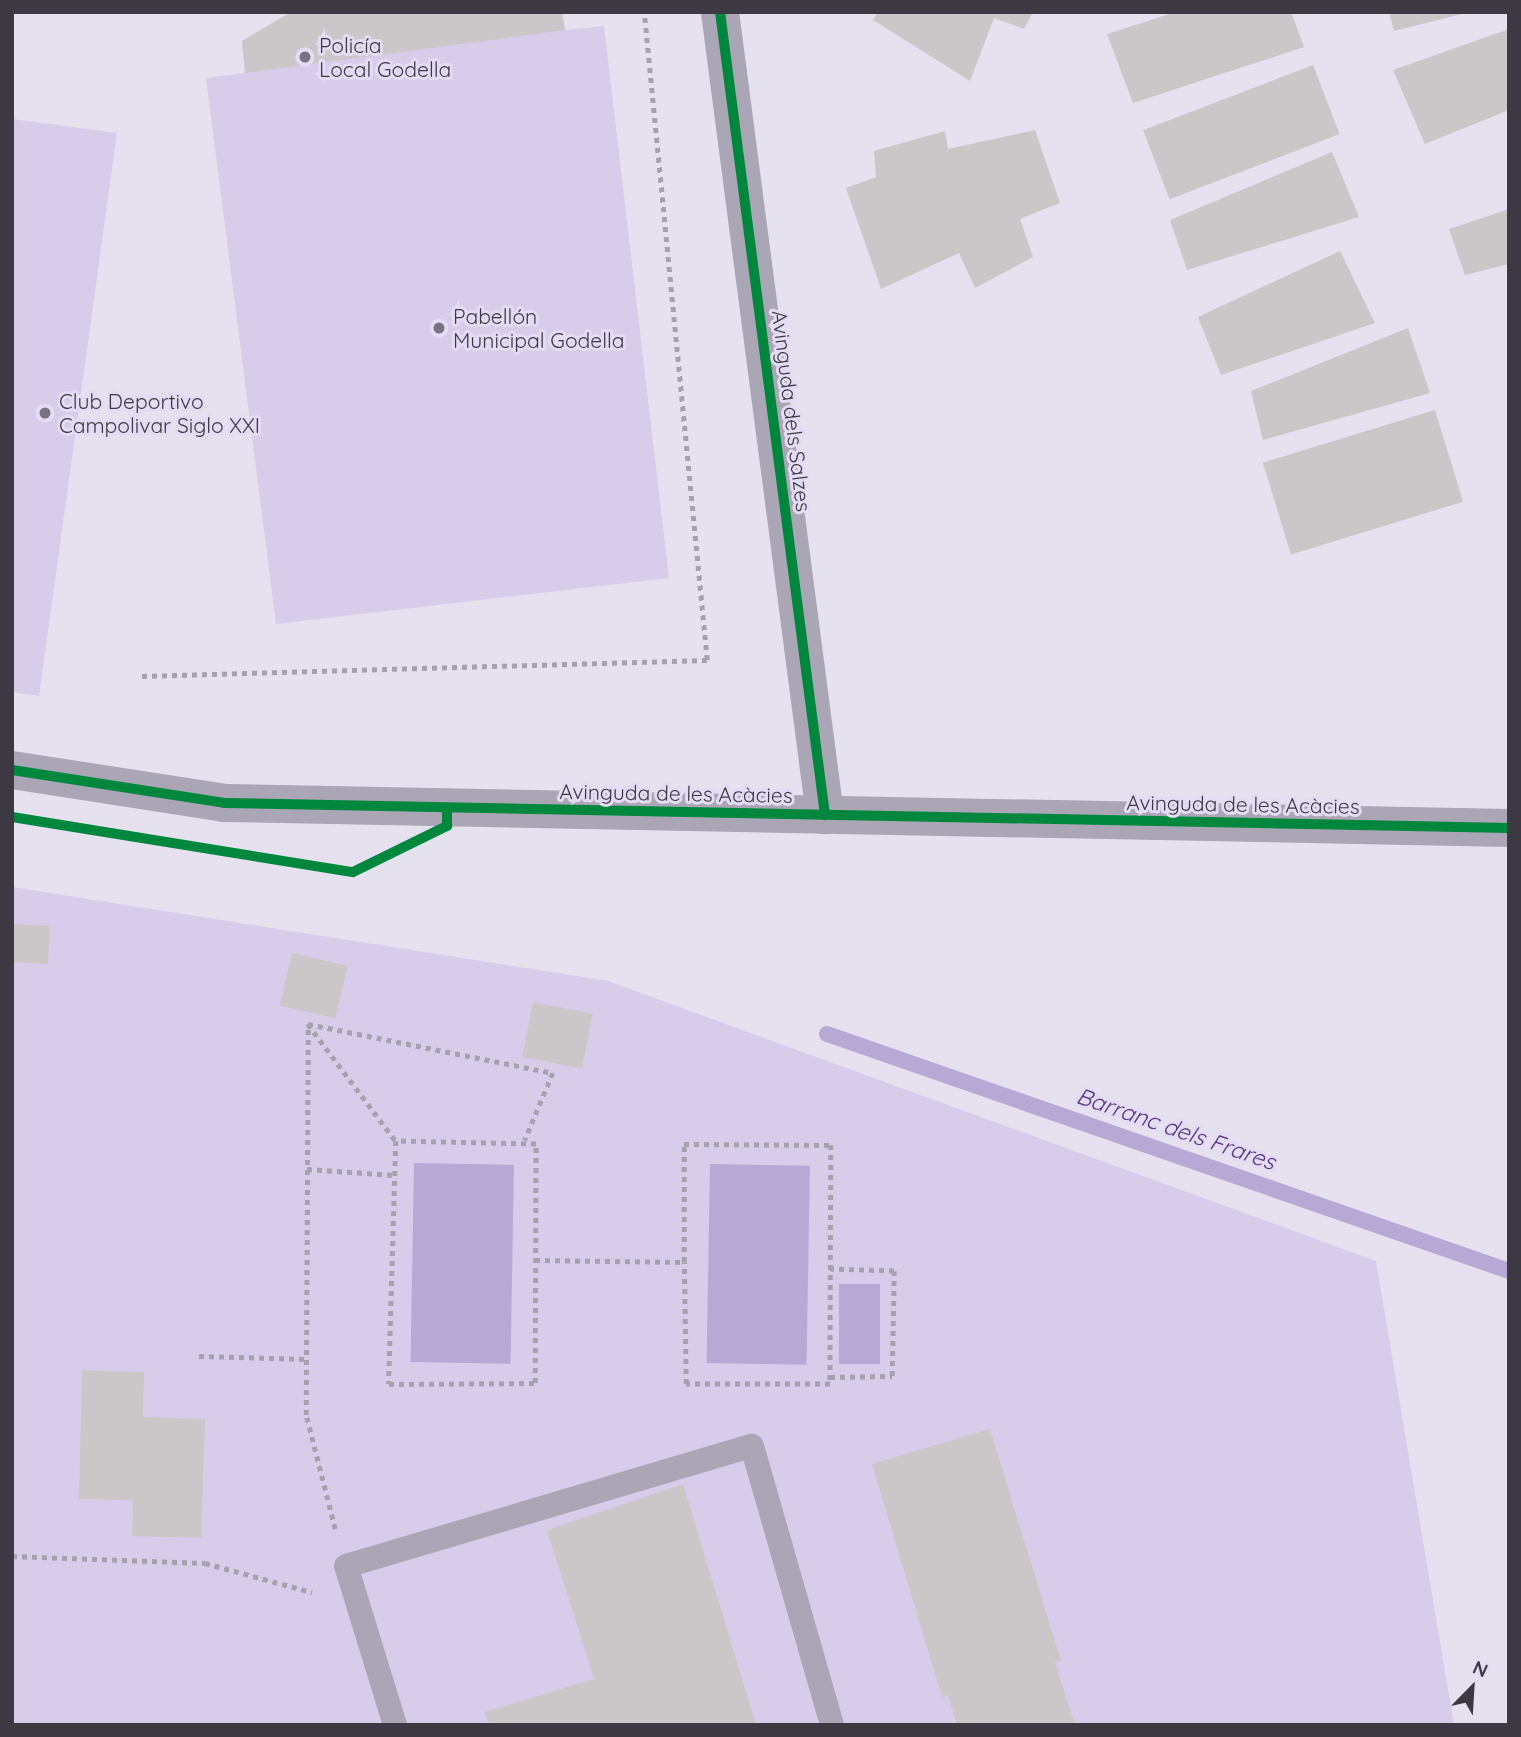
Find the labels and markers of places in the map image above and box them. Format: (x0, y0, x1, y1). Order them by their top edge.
place label: Policía Local Godella (319, 32, 451, 82)
marker: Policía Local Godella (297, 49, 313, 65)
place label: Pabellón Municipal Godella (453, 303, 625, 353)
marker: Pabellón Municipal Godella (431, 320, 447, 336)
place label: Club Deportivo Campolivar Siglo XXI (59, 388, 260, 438)
marker: Club Deportivo Campolivar Siglo XXI (37, 405, 53, 421)

